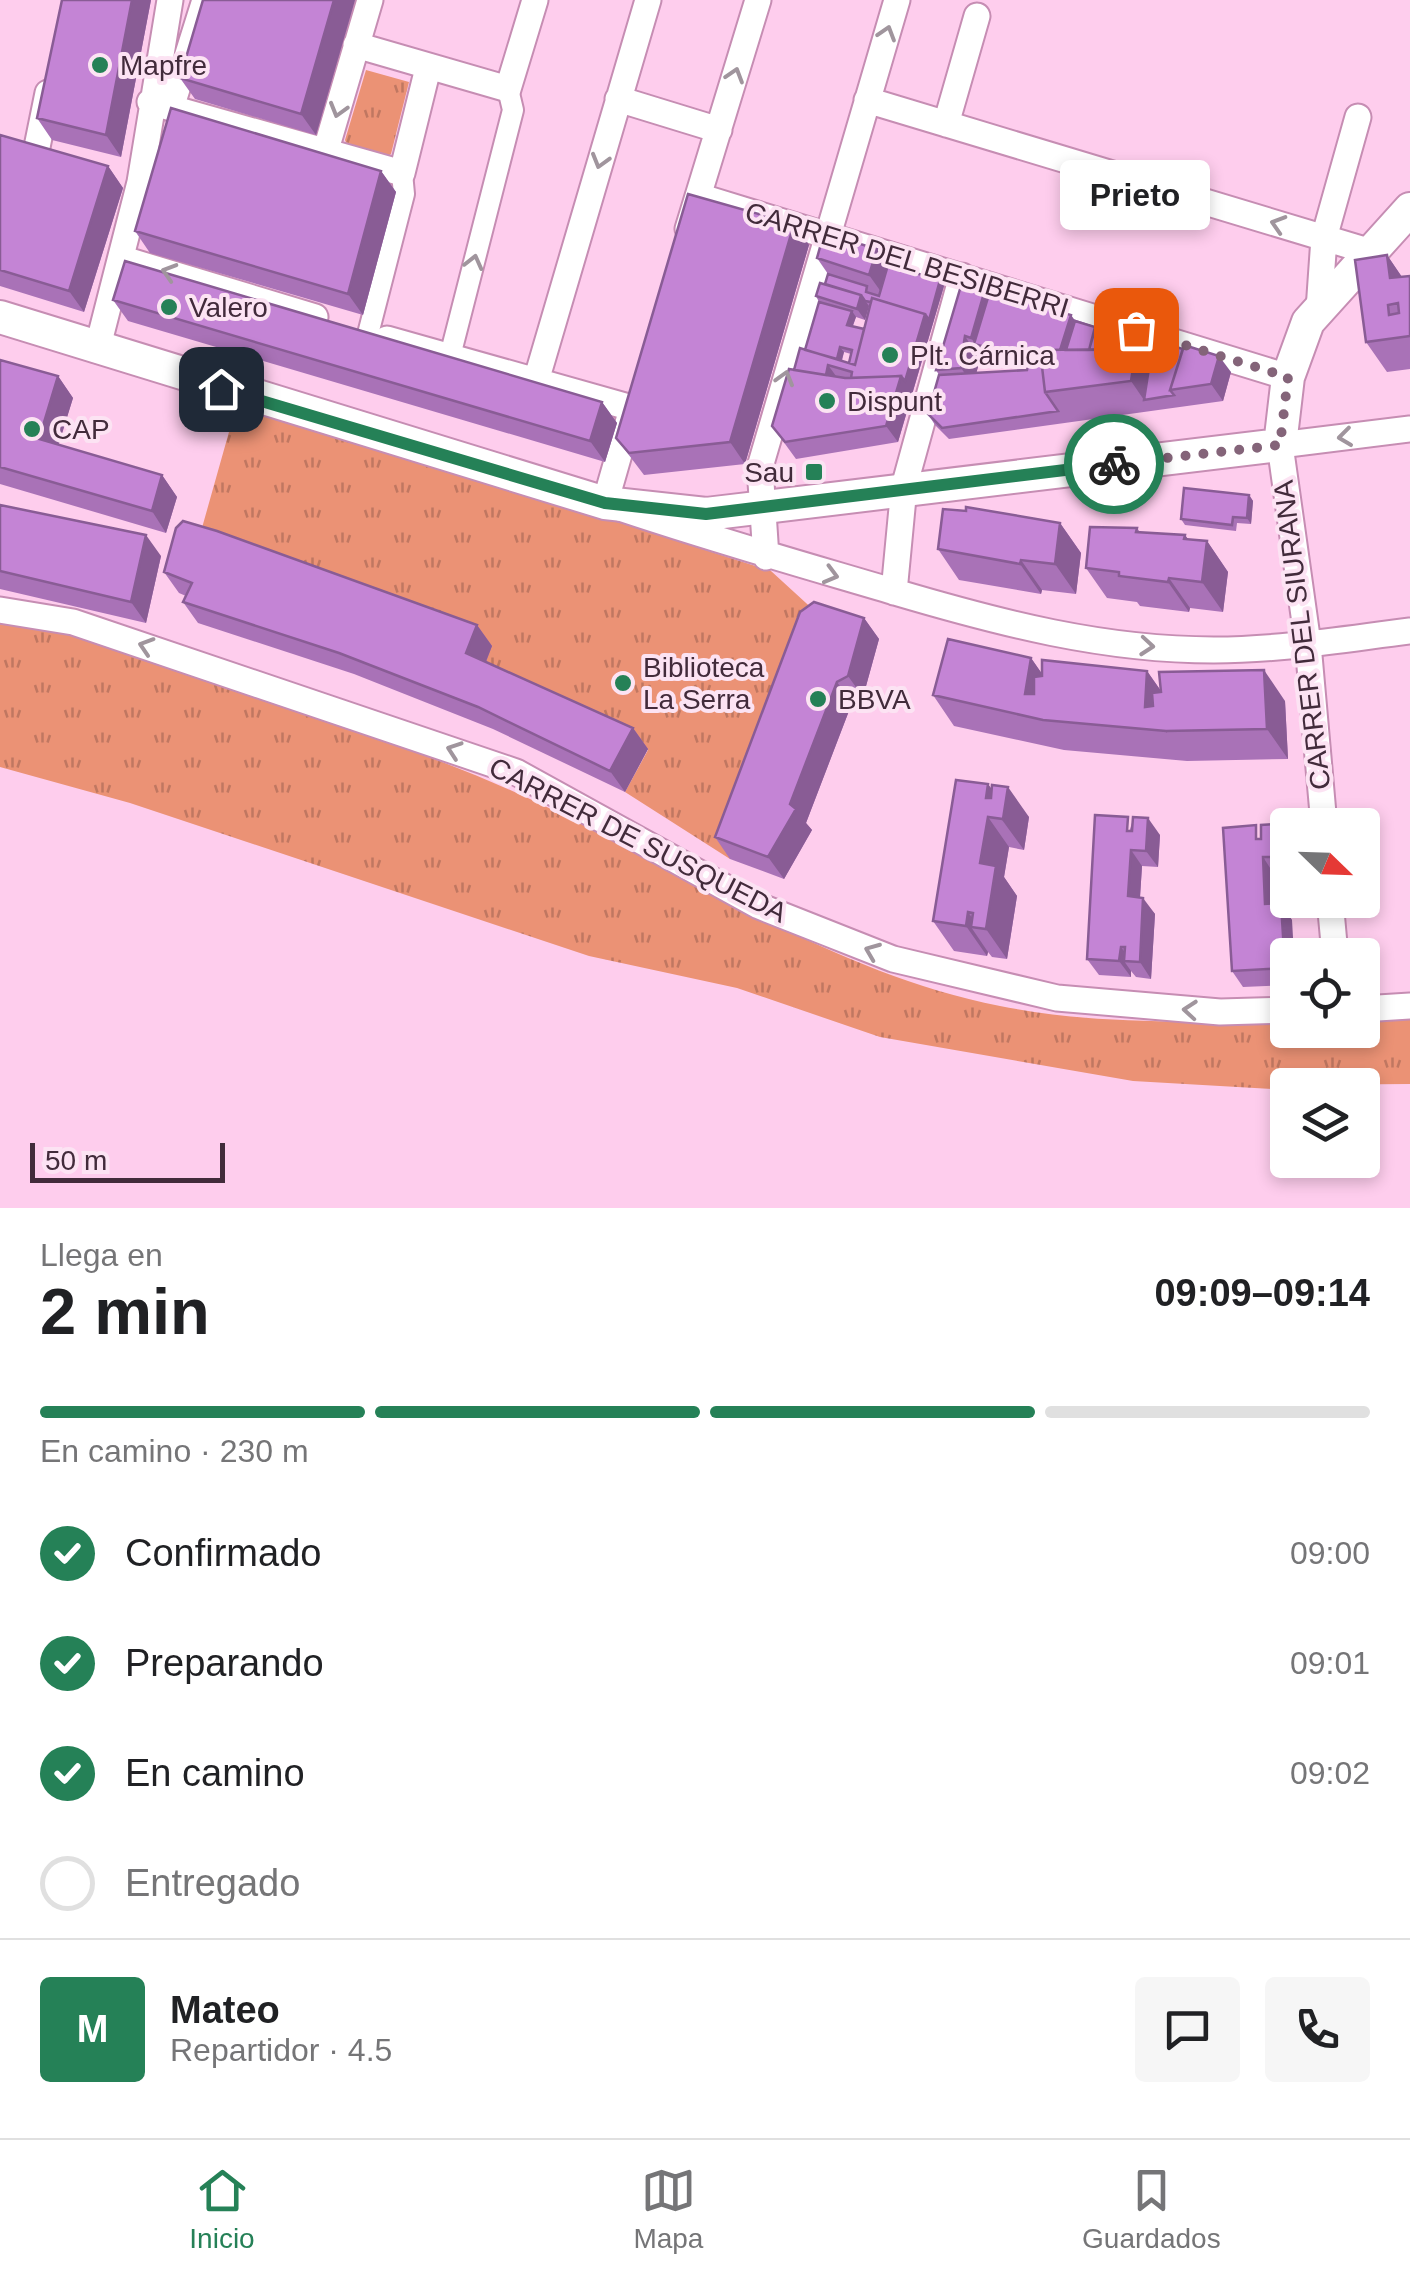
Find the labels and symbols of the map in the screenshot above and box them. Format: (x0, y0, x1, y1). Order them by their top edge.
one-way arrow (875, 25, 896, 42)
place label: Mapfre (120, 50, 207, 81)
marker: Mapfre (89, 54, 111, 76)
one-way arrow (723, 67, 744, 84)
one-way arrow (329, 101, 350, 118)
one-way arrow (591, 151, 612, 168)
callout: Prieto (1061, 160, 1211, 230)
street label: CARRER DEL BESIBERRI (742, 196, 1072, 324)
one-way arrow (1270, 215, 1287, 236)
one-way arrow (462, 254, 483, 271)
one-way arrow (162, 264, 179, 284)
pin (1094, 288, 1179, 373)
place label: Valero (189, 292, 268, 323)
marker: Valero (158, 296, 180, 318)
place label: Plt. Cárnica (910, 340, 1055, 371)
marker: Plt. Cárnica (879, 344, 901, 366)
pin (179, 347, 264, 432)
one-way arrow (774, 370, 795, 387)
place label: Dispunt (847, 386, 942, 417)
marker: Dispunt (816, 390, 838, 412)
place label: CAP (52, 414, 110, 445)
courier (1064, 414, 1164, 514)
marker: CAP (21, 418, 43, 440)
one-way arrow (1337, 426, 1353, 447)
place label: Sau (744, 457, 794, 488)
marker: Sau (803, 461, 825, 483)
street label: CARRER DEL SIURANA (1268, 478, 1336, 792)
one-way arrow (822, 563, 839, 584)
one-way arrow (1140, 634, 1156, 656)
one-way arrow (138, 638, 155, 658)
place label: Biblioteca La Serra (643, 652, 765, 715)
marker: Biblioteca La Serra (612, 672, 634, 694)
place label: BBVA (838, 684, 911, 715)
marker: BBVA (807, 688, 829, 710)
one-way arrow (446, 741, 463, 762)
street label: CARRER DE SUSQUEDA (484, 751, 792, 929)
north arrow (1270, 808, 1380, 918)
one-way arrow (864, 942, 882, 962)
one-way arrow (1182, 999, 1198, 1021)
scale bar (30, 1138, 225, 1182)

